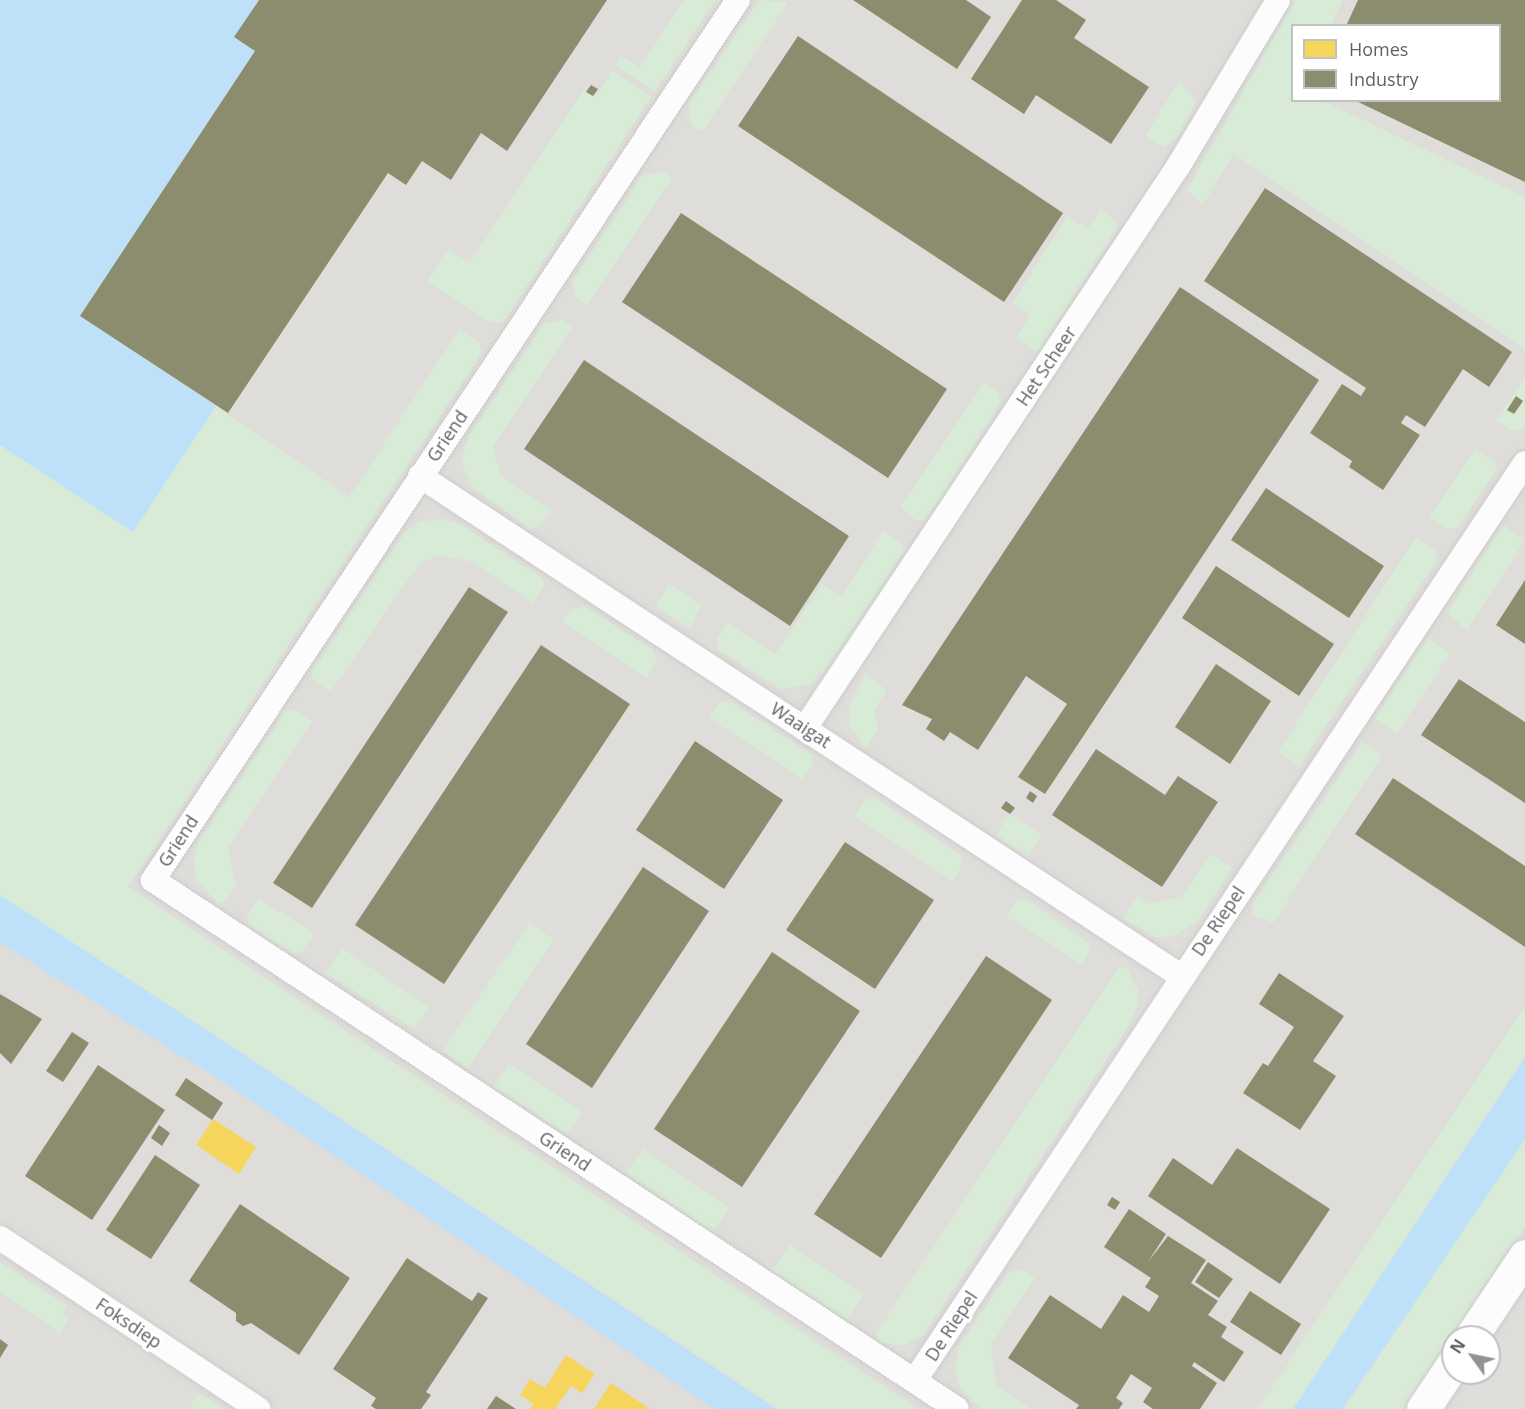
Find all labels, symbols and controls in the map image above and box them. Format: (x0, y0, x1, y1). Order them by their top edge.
legend (1291, 24, 1501, 102)
text: Homes (1349, 37, 1408, 61)
text: Industry (1349, 67, 1419, 91)
street label: Het Scheer (1011, 322, 1081, 410)
street label: Griend (422, 406, 472, 466)
street label: Waaigat (767, 698, 835, 752)
street label: Griend (153, 811, 203, 871)
street label: De Riepel (1187, 882, 1249, 960)
street label: Griend (535, 1126, 595, 1176)
street label: De Riepel (920, 1287, 982, 1365)
street label: Foksdiep (92, 1293, 166, 1353)
north arrow (1441, 1325, 1501, 1385)
text: N (1445, 1335, 1470, 1358)

